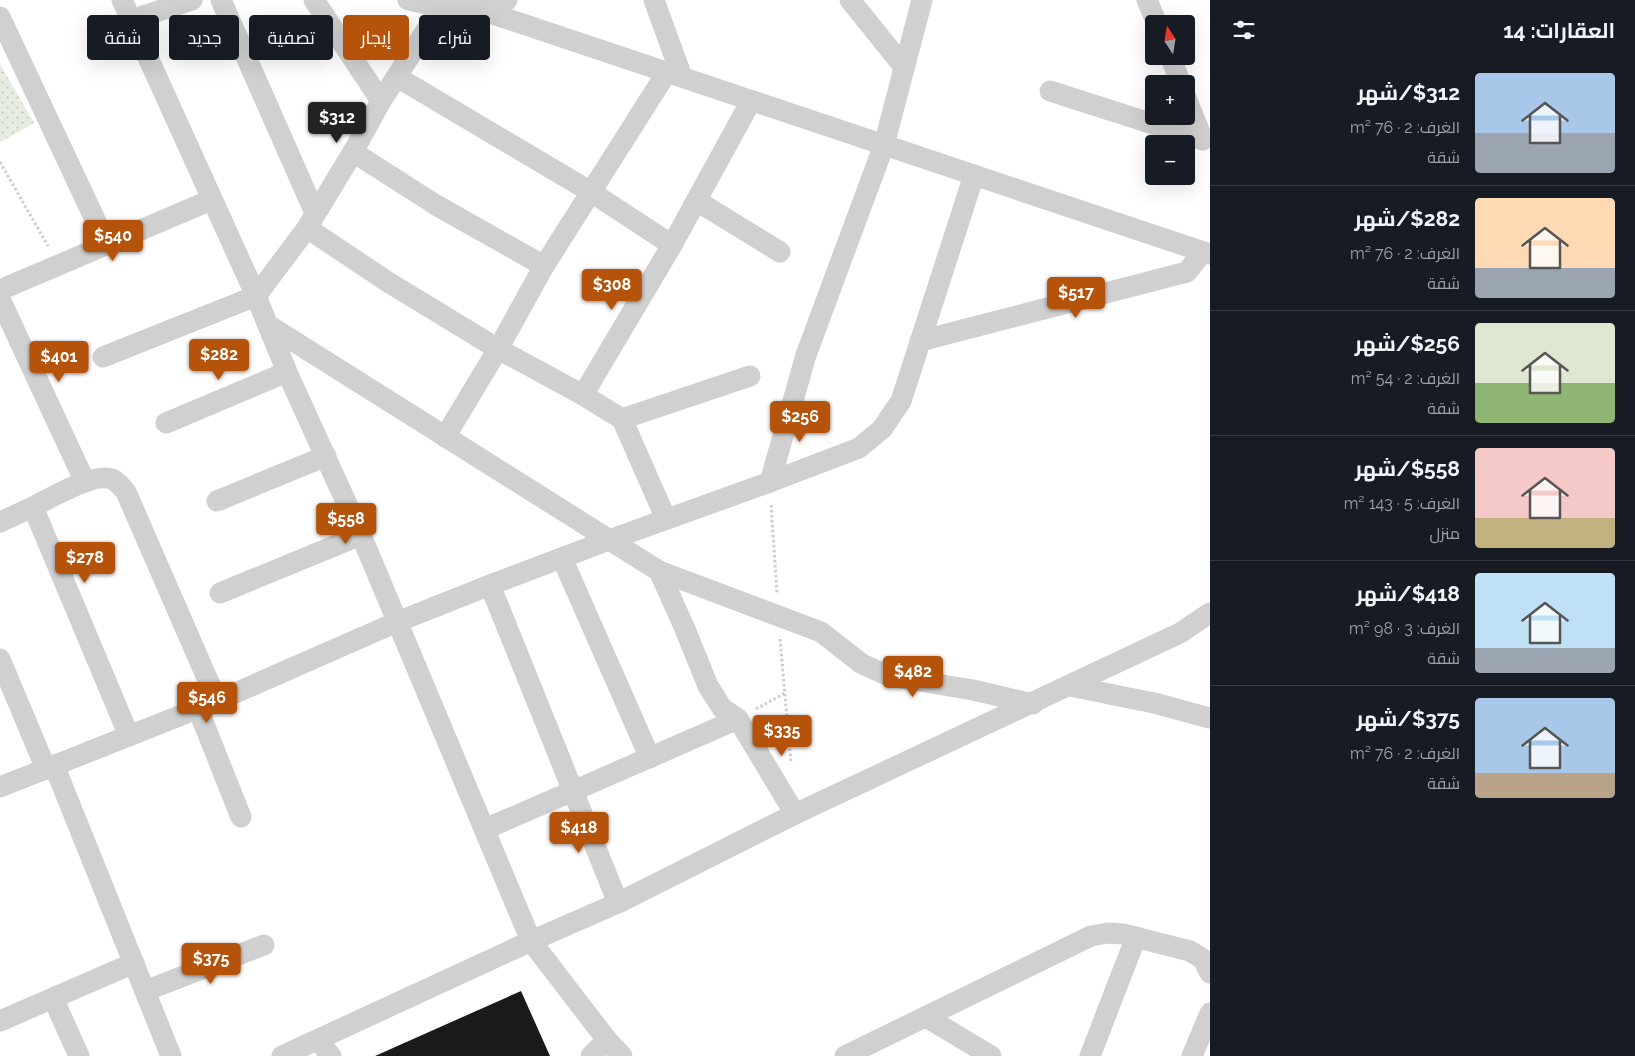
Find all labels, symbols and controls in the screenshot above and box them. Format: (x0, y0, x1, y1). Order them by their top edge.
chip: شقة (87, 15, 159, 60)
chip: جديد (169, 15, 239, 60)
chip: تصفية (249, 15, 333, 60)
chip: إيجار (343, 15, 409, 60)
chip: شراء (419, 15, 490, 60)
north arrow (1145, 15, 1195, 65)
map controls (1145, 15, 1195, 185)
icon: filters (1230, 16, 1258, 44)
text: العقارات: 14 (1503, 18, 1615, 43)
button: + (1145, 75, 1195, 125)
text: $312/شهر (1357, 80, 1460, 105)
icon: home (1515, 93, 1575, 153)
pin: $312 (307, 102, 367, 144)
text: $312 (319, 108, 355, 127)
text: الغرف: 2 · 76 m² (1350, 118, 1460, 137)
button: − (1145, 135, 1195, 185)
text: شقة (1427, 148, 1460, 167)
text: $282/شهر (1355, 206, 1460, 231)
icon: home (1515, 218, 1575, 278)
pin: $540 (83, 220, 143, 262)
text: $540 (94, 226, 132, 245)
text: الغرف: 2 · 76 m² (1350, 244, 1460, 263)
pin: $308 (582, 268, 642, 311)
text: شقة (1427, 274, 1460, 293)
text: $308 (593, 275, 631, 294)
pin: $517 (1046, 276, 1106, 319)
text: $517 (1058, 283, 1094, 302)
text: $256/شهر (1355, 331, 1460, 356)
pin: $282 (189, 338, 249, 381)
pin: $401 (29, 340, 89, 383)
icon: home (1515, 343, 1575, 403)
text: $282 (200, 345, 238, 364)
text: $401 (40, 347, 78, 366)
text: الغرف: 2 · 54 m² (1351, 369, 1460, 388)
text: شقة (1427, 399, 1460, 418)
pin: $256 (770, 400, 830, 443)
text: $256 (781, 407, 819, 426)
text: $558/شهر (1355, 456, 1460, 481)
icon: home (1515, 468, 1575, 528)
text: الغرف: 5 · 143 m² (1344, 494, 1460, 513)
pin: $558 (316, 502, 376, 545)
text: $558 (327, 509, 365, 528)
text: منزل (1430, 524, 1460, 543)
pin: $278 (55, 542, 115, 584)
text: $278 (66, 548, 104, 567)
text: $418/شهر (1356, 581, 1460, 606)
icon: home (1515, 593, 1575, 653)
text: الغرف: 3 · 98 m² (1349, 619, 1460, 638)
text: شقة (1427, 649, 1460, 668)
pin: $482 (883, 656, 943, 698)
text: $482 (894, 662, 932, 681)
pin: $546 (177, 682, 237, 724)
text: $546 (188, 688, 226, 707)
text: $375/شهر (1356, 706, 1460, 731)
pin: $335 (752, 714, 812, 757)
icon: home (1515, 718, 1575, 778)
text: $335 (764, 721, 800, 740)
text: الغرف: 2 · 76 m² (1350, 744, 1460, 763)
text: شقة (1427, 774, 1460, 793)
pin: $418 (549, 812, 609, 854)
text: $418 (561, 818, 597, 837)
pin: $375 (181, 942, 241, 985)
text: $375 (193, 949, 229, 968)

